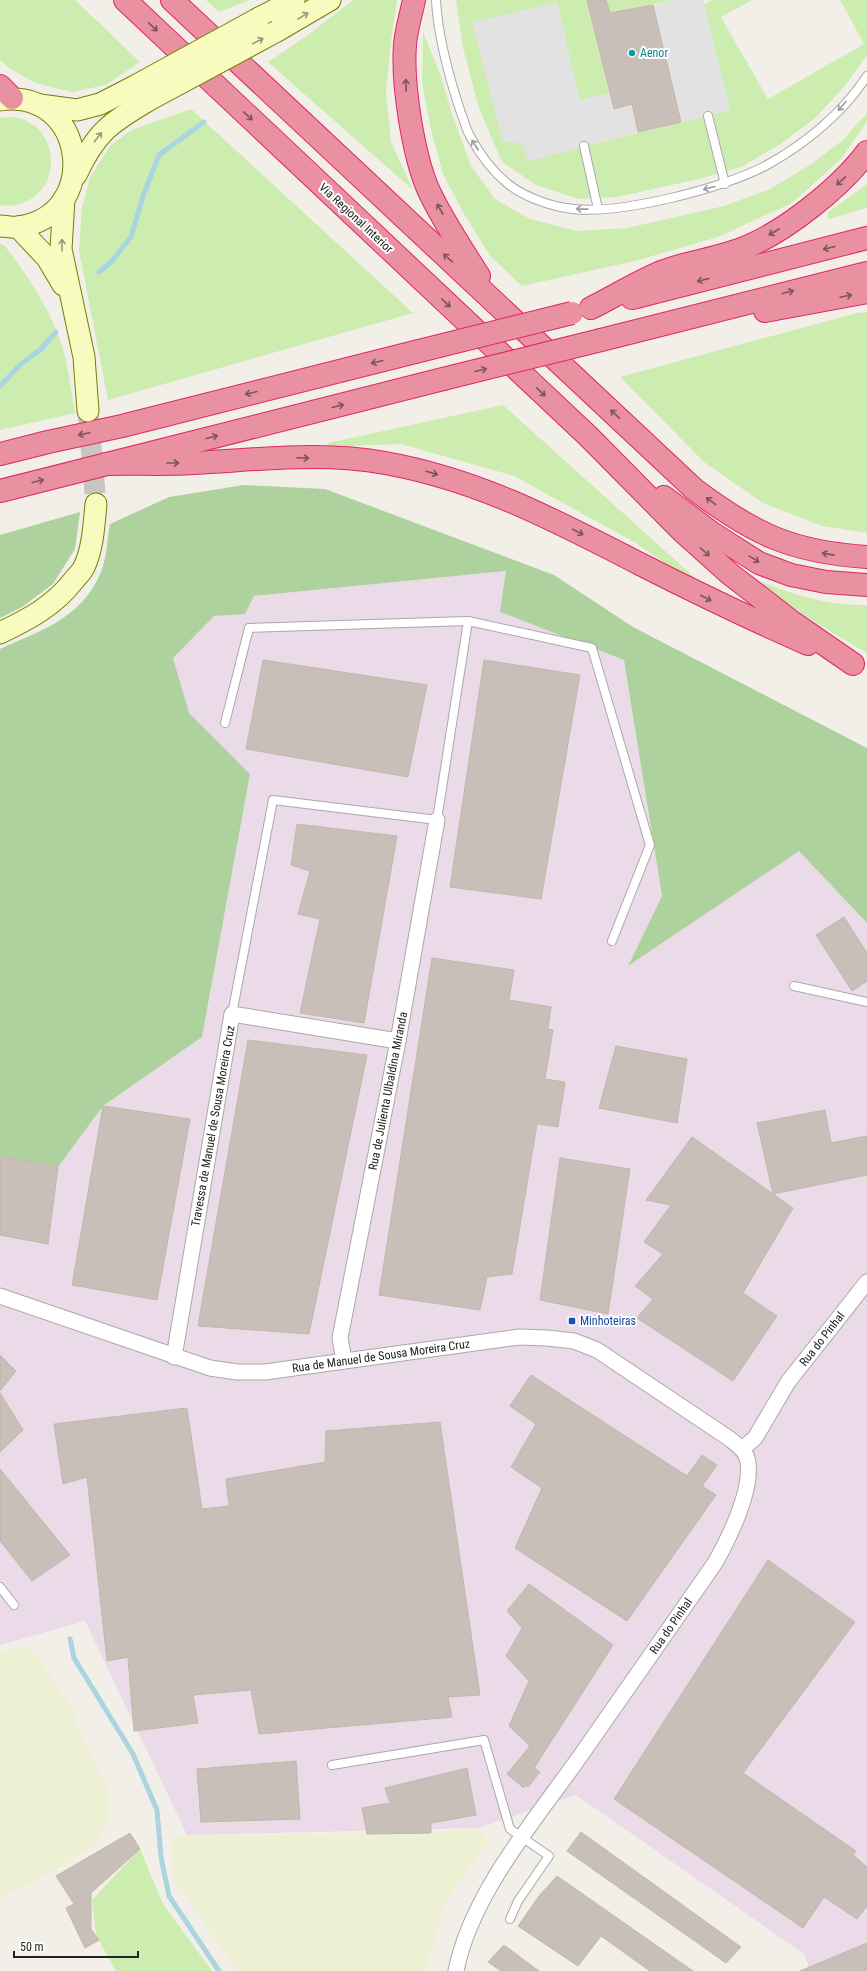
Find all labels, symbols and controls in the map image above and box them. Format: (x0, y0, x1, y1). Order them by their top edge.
one-way arrow (297, 11, 309, 19)
one-way arrow (148, 22, 158, 32)
one-way arrow (252, 37, 264, 45)
place label: Aenor (640, 46, 668, 60)
marker: Aenor (627, 48, 637, 58)
one-way arrow (403, 79, 410, 92)
one-way arrow (838, 101, 847, 112)
one-way arrow (242, 111, 252, 120)
one-way arrow (94, 132, 103, 142)
one-way arrow (471, 139, 479, 151)
one-way arrow (836, 176, 846, 186)
street label: Via Regional Interior (316, 180, 396, 256)
one-way arrow (703, 185, 716, 192)
one-way arrow (435, 203, 443, 215)
one-way arrow (575, 205, 588, 213)
one-way arrow (768, 229, 780, 237)
one-way arrow (58, 239, 65, 252)
one-way arrow (823, 244, 836, 252)
one-way arrow (443, 254, 453, 263)
one-way arrow (697, 276, 710, 284)
one-way arrow (781, 288, 794, 295)
one-way arrow (839, 292, 852, 300)
one-way arrow (441, 298, 451, 307)
one-way arrow (371, 359, 384, 366)
one-way arrow (474, 365, 487, 373)
one-way arrow (536, 387, 546, 397)
one-way arrow (245, 390, 258, 398)
one-way arrow (331, 401, 344, 409)
one-way arrow (610, 409, 620, 419)
one-way arrow (78, 431, 91, 439)
one-way arrow (205, 433, 218, 441)
one-way arrow (296, 454, 309, 462)
one-way arrow (166, 459, 179, 467)
one-way arrow (425, 470, 438, 477)
one-way arrow (31, 477, 44, 484)
one-way arrow (705, 497, 716, 506)
one-way arrow (572, 529, 584, 536)
one-way arrow (700, 547, 710, 556)
one-way arrow (822, 549, 835, 557)
one-way arrow (748, 556, 760, 564)
one-way arrow (700, 594, 712, 602)
street label: Rua de Julienta Ulbaldina Miranda (366, 1010, 410, 1171)
street label: Travessa de Manuel de Sousa Moreira Cruz (188, 1024, 238, 1228)
street label: Rua do Pinhal (796, 1309, 848, 1369)
place label: Minhoteiras (580, 1314, 636, 1328)
marker: Minhoteiras (567, 1316, 577, 1326)
street label: Rua de Manuel de Sousa Moreira Cruz (291, 1337, 471, 1375)
street label: Rua do Pinhal (647, 1595, 695, 1657)
scale bar (14, 1933, 138, 1959)
text: 50 m (20, 1940, 44, 1954)

